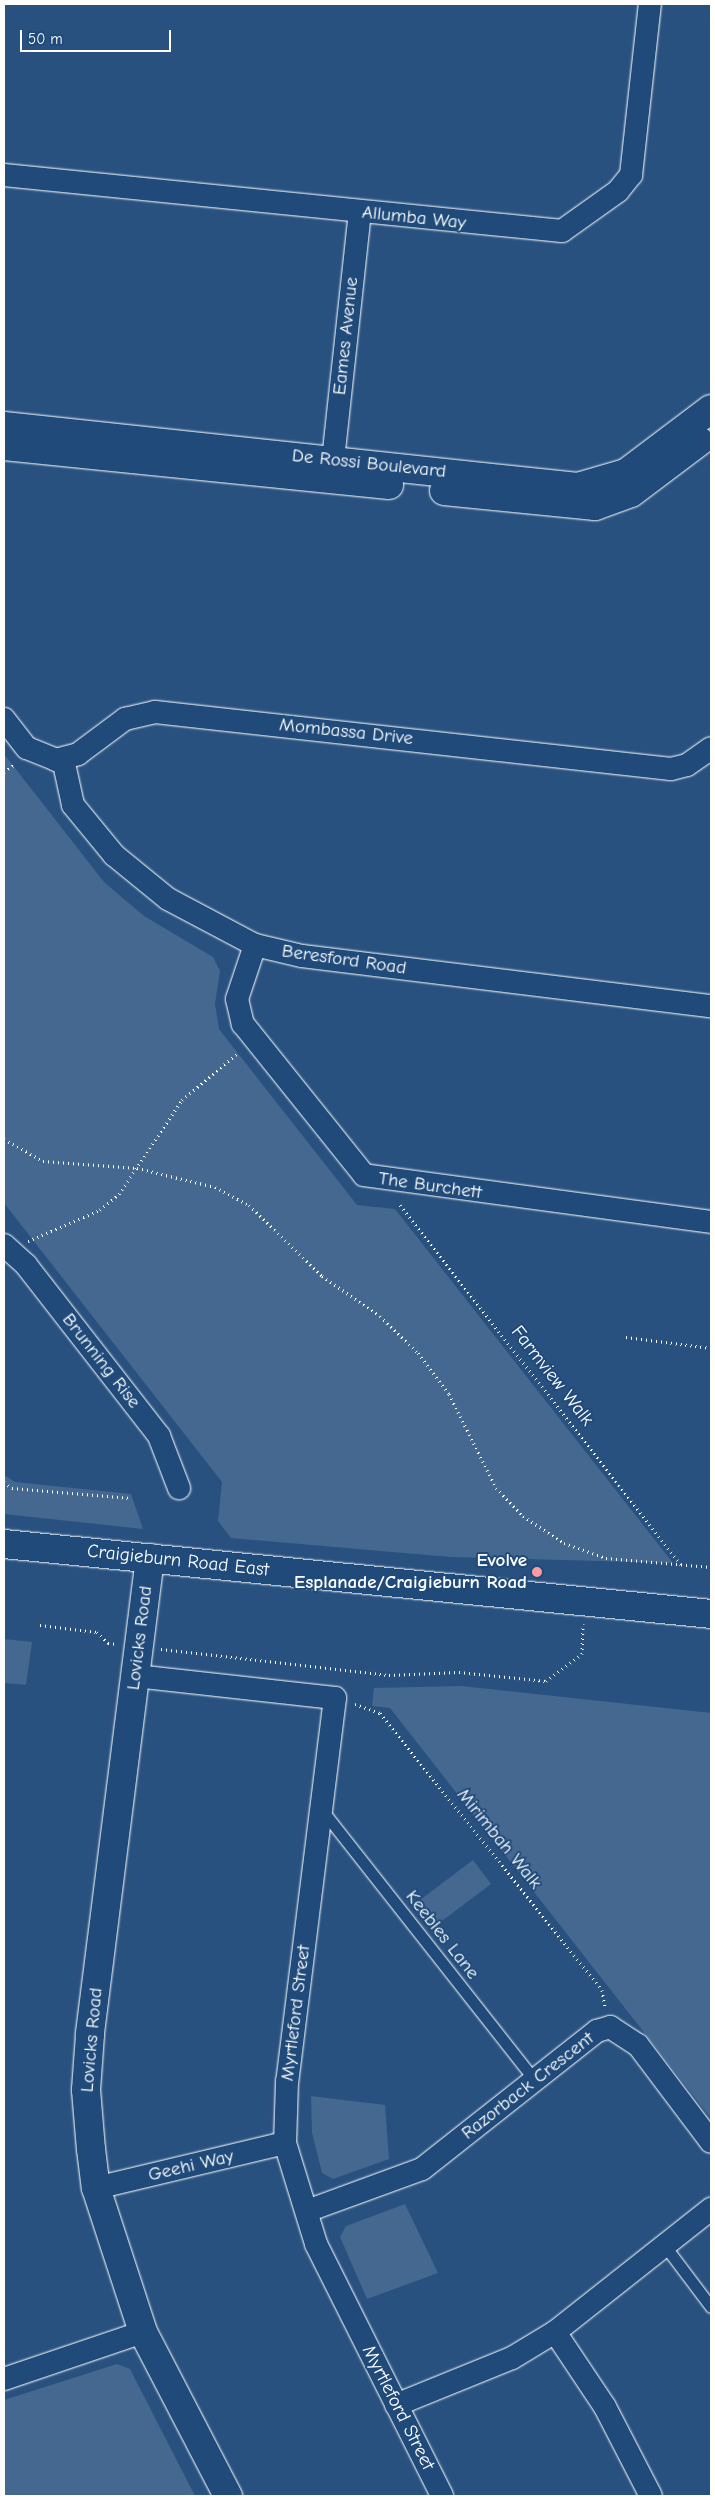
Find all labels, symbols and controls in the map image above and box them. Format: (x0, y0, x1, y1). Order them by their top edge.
scale bar (22, 20, 174, 52)
text: 50 m (28, 30, 63, 48)
street label: Allumba Way (361, 201, 467, 235)
street label: Eames Avenue (328, 276, 364, 396)
street label: De Rossi Boulevard (291, 445, 447, 483)
street label: Mombassa Drive (278, 714, 414, 750)
street label: Beresford Road (280, 940, 408, 980)
street label: The Burchett (377, 1167, 483, 1205)
street label: Brunning Rise (57, 1309, 145, 1413)
street label: Farmview Walk (506, 1321, 598, 1431)
street label: Craigieburn Road East (86, 1540, 270, 1582)
place label: Evolve Esplanade/Craigieburn Road (294, 1550, 527, 1594)
marker: Evolve Esplanade/Craigieburn Road (531, 1566, 543, 1578)
street label: Lovicks Road (122, 1585, 158, 1691)
street label: Mirimbah Walk (452, 1784, 546, 1894)
street label: Keebles Lane (400, 1886, 484, 1984)
street label: Myrtleford Street (276, 1944, 316, 2082)
street label: Lovicks Road (76, 1987, 108, 2093)
street label: Razorback Crescent (457, 2027, 599, 2145)
street label: Geehi Way (146, 2145, 236, 2187)
street label: Myrtleford Street (357, 2342, 439, 2474)

